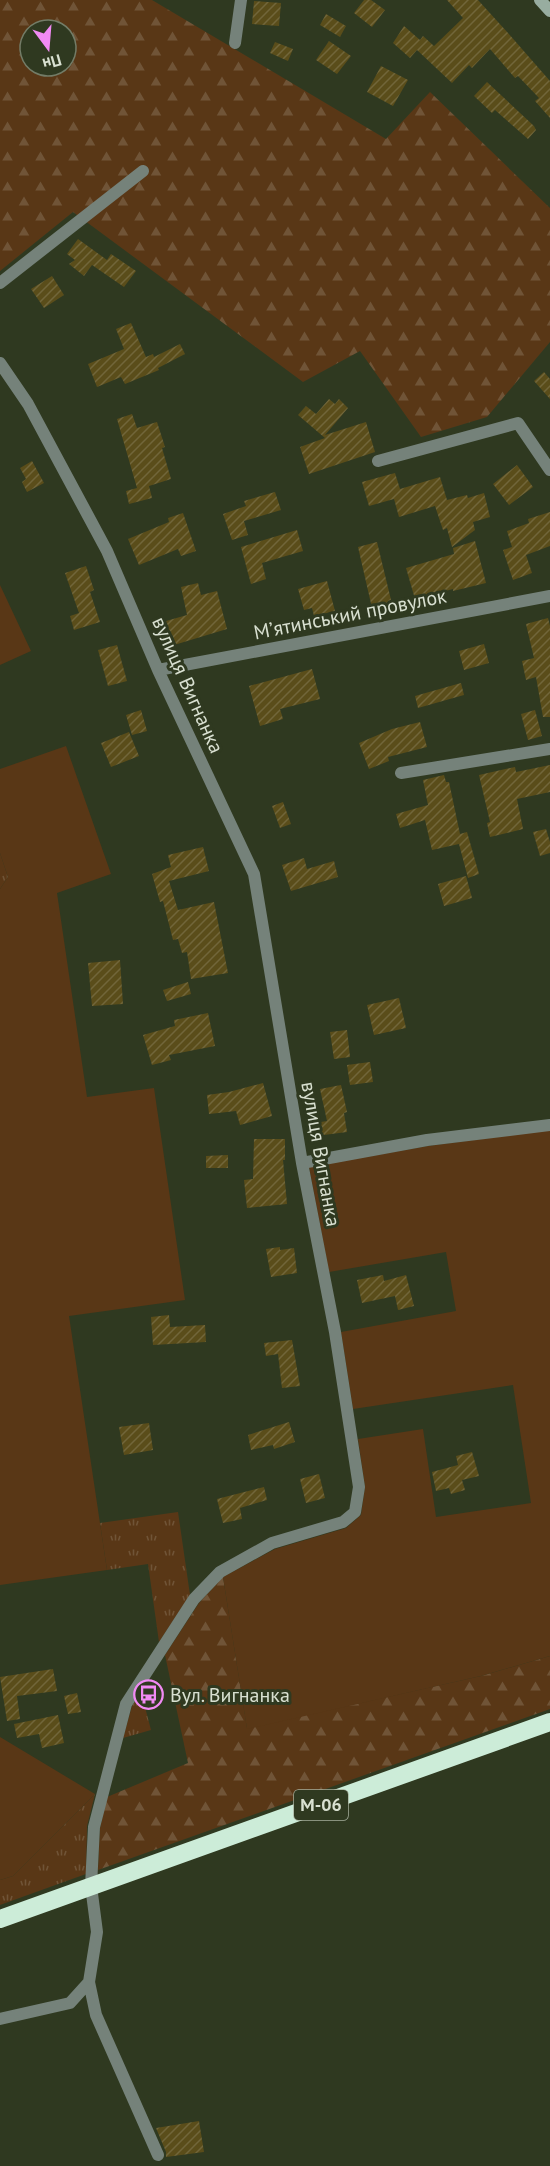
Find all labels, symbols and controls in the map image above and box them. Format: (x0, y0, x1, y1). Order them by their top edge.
north arrow (18, 18, 78, 78)
text: Пн (40, 50, 64, 75)
street label: Мʼятинський провулок (252, 583, 449, 645)
street label: вулиця Вигнанка (146, 613, 230, 757)
street label: вулиця Вигнанка (295, 1079, 347, 1229)
bus stop icon: Вул. Вигнанка (133, 1679, 165, 1711)
place label: Вул. Вигнанка (170, 1682, 290, 1708)
road number: М-06 (294, 1790, 348, 1820)

